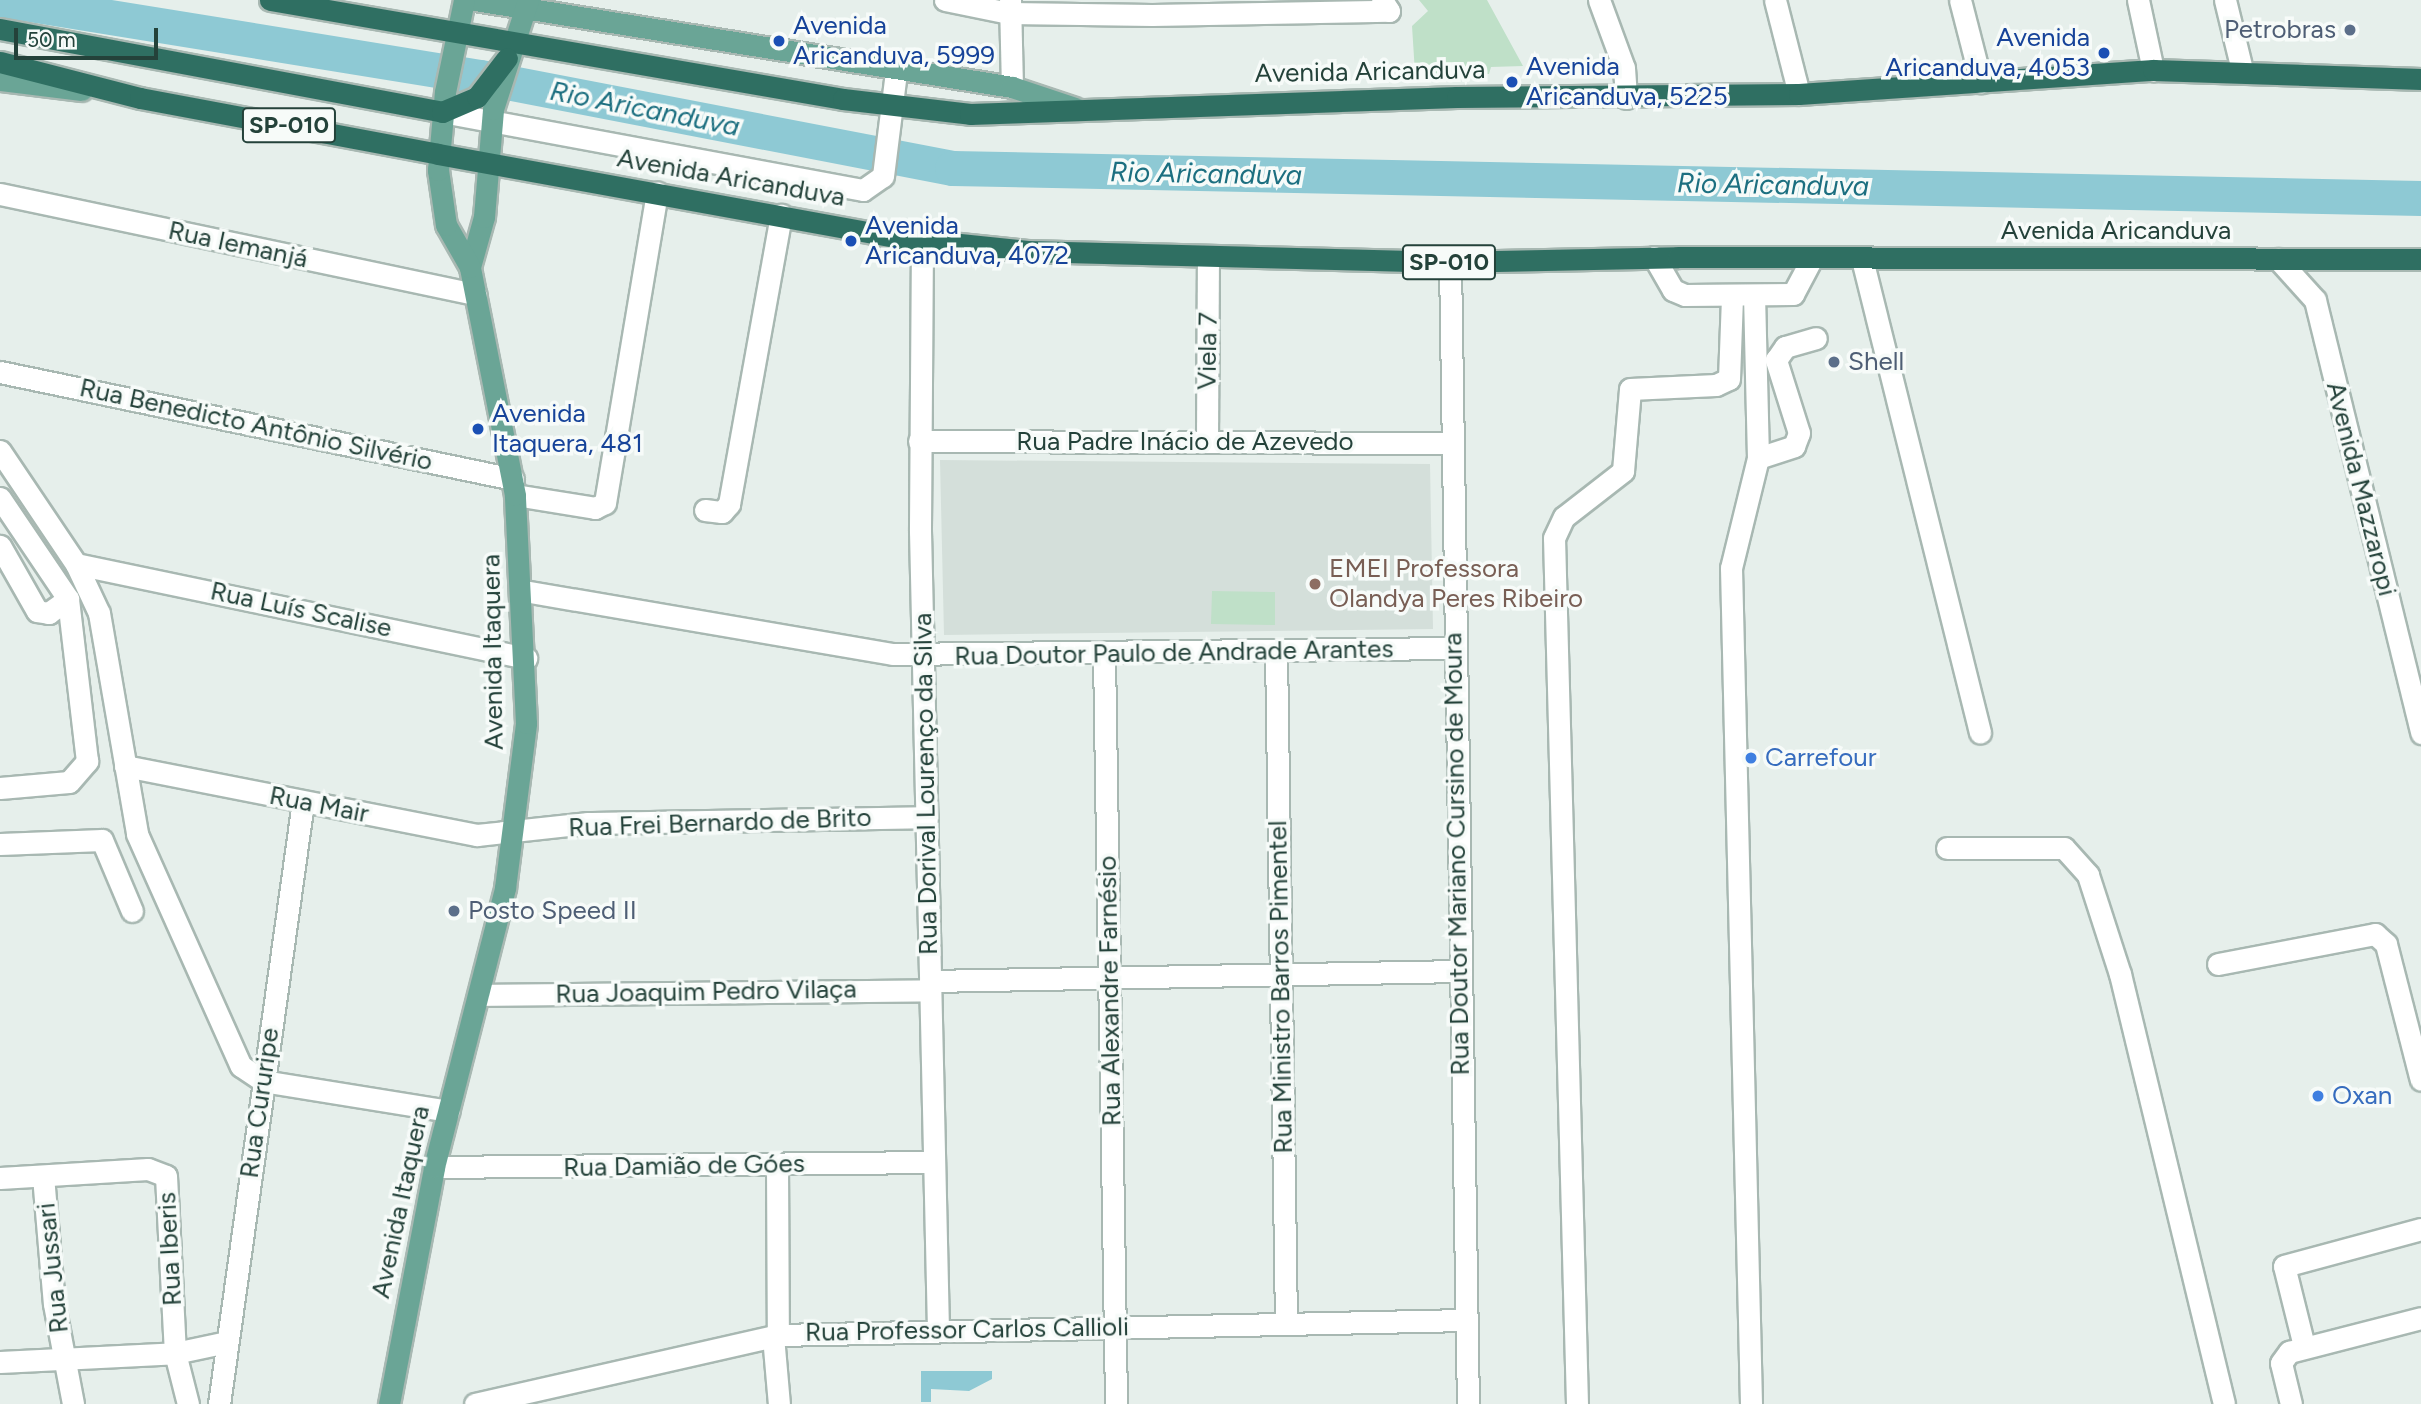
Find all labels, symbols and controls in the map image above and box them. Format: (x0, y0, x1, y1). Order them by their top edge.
place label: Avenida Aricanduva, 5999 (793, 10, 995, 72)
scale bar (18, 14, 161, 58)
place label: Petrobras (2224, 14, 2336, 46)
place label: Avenida Aricanduva, 4053 (1885, 22, 2090, 84)
marker: Petrobras (2342, 22, 2358, 38)
text: 50 m (27, 27, 76, 52)
marker: Avenida Aricanduva, 5999 (771, 33, 787, 49)
marker: Avenida Aricanduva, 4053 (2096, 45, 2112, 61)
place label: Avenida Aricanduva, 5225 (1526, 51, 1728, 112)
street label: Avenida Aricanduva (1254, 54, 1486, 90)
water label: Rio Aricanduva (547, 73, 743, 143)
marker: Avenida Aricanduva, 5225 (1504, 74, 1520, 90)
road number: SP-010 (242, 104, 336, 146)
street label: Avenida Aricanduva (615, 143, 847, 213)
water label: Rio Aricanduva (1110, 155, 1302, 191)
water label: Rio Aricanduva (1677, 166, 1869, 202)
place label: Avenida Aricanduva, 4072 (865, 210, 1069, 272)
street label: Rua Iemanjá (165, 215, 311, 275)
street label: Avenida Aricanduva (2001, 215, 2231, 247)
marker: Avenida Aricanduva, 4072 (843, 233, 859, 249)
road number: SP-010 (1402, 242, 1496, 282)
street label: Viela 7 (1192, 312, 1224, 390)
place label: Shell (1848, 346, 1904, 378)
marker: Shell (1826, 354, 1842, 370)
street label: Rua Benedicto Antônio Silvério (77, 372, 435, 478)
street label: Avenida Mazzaropi (2319, 379, 2403, 599)
place label: Avenida Itaquera, 481 (492, 398, 643, 460)
marker: Avenida Itaquera, 481 (470, 421, 486, 437)
street label: Rua Padre Inácio de Azevedo (1016, 426, 1354, 458)
place label: EMEI Professora Olandya Peres Ribeiro (1329, 553, 1583, 614)
street label: Avenida Itaquera (476, 554, 510, 750)
street label: Rua Luís Scalise (208, 576, 394, 644)
marker: EMEI Professora Olandya Peres Ribeiro (1307, 576, 1323, 592)
street label: Rua Dorival Lourenço da Silva (907, 613, 945, 955)
street label: Rua Doutor Mariano Cursino de Moura (1438, 632, 1476, 1076)
street label: Rua Doutor Paulo de Andrade Arantes (954, 634, 1394, 672)
place label: Carrefour (1765, 742, 1877, 774)
marker: Carrefour (1743, 750, 1759, 766)
street label: Rua Mair (267, 780, 371, 830)
street label: Rua Frei Bernardo de Brito (568, 802, 872, 844)
street label: Rua Ministro Barros Pimentel (1262, 820, 1300, 1154)
street label: Rua Alexandre Farnésio (1092, 856, 1128, 1126)
place label: Posto Speed II (468, 895, 637, 927)
marker: Posto Speed II (446, 903, 462, 919)
street label: Rua Joaquim Pedro Vilaça (555, 974, 857, 1010)
street label: Rua Cururipe (234, 1026, 286, 1180)
place label: Oxan (2332, 1080, 2392, 1112)
marker: Oxan (2310, 1088, 2326, 1104)
street label: Avenida Itaquera (365, 1103, 437, 1301)
street label: Rua Damião de Góes (563, 1148, 805, 1184)
street label: Rua Iberis (151, 1191, 189, 1307)
street label: Rua Jussari (31, 1201, 75, 1335)
street label: Rua Professor Carlos Callioli (805, 1312, 1129, 1348)

